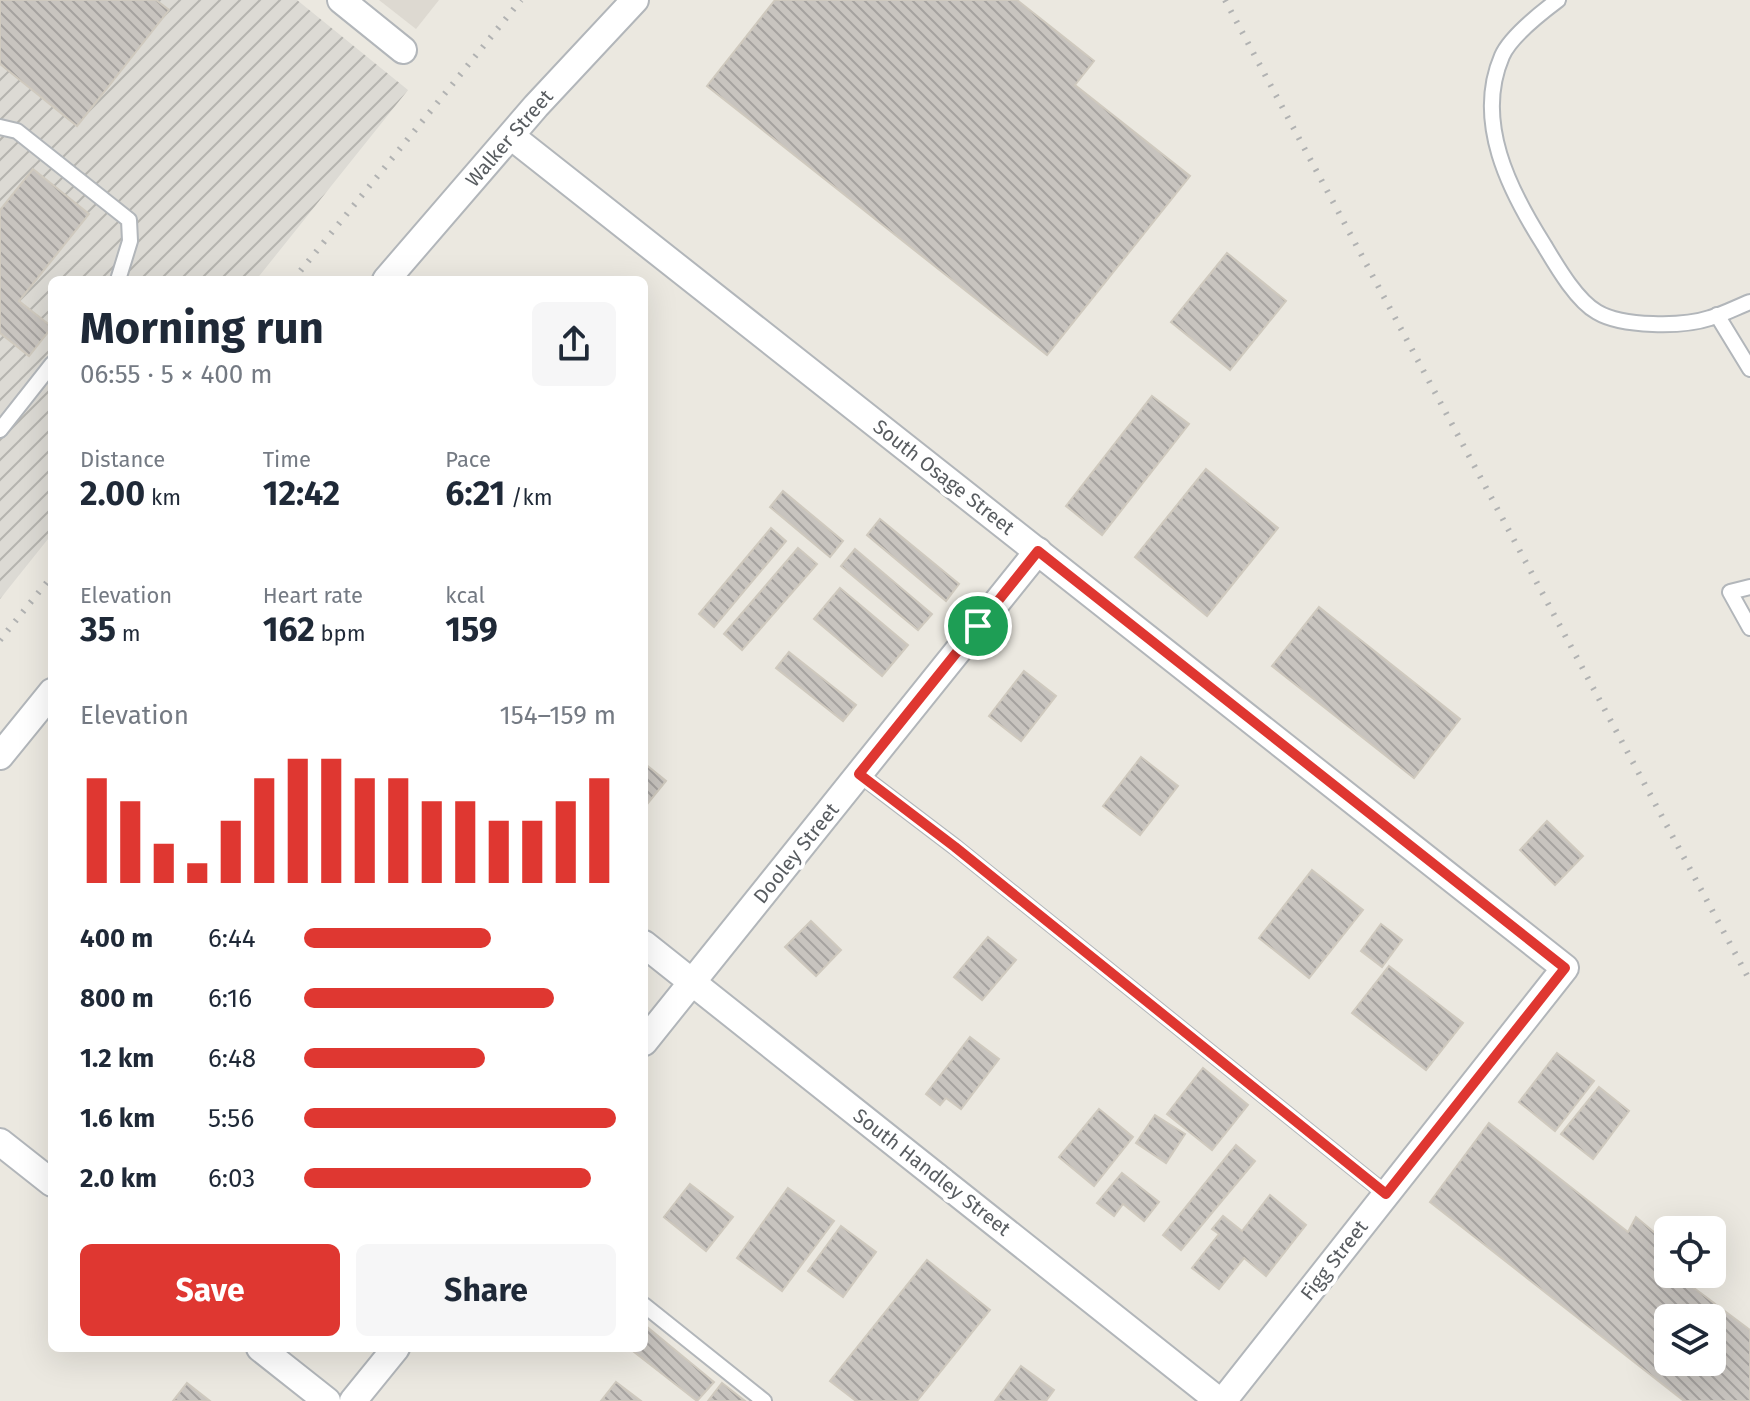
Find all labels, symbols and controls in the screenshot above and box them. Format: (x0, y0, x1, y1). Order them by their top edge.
street label: Walker Street (460, 84, 558, 191)
text: Morning run (80, 302, 324, 355)
button: share (532, 302, 616, 386)
text: 06:55 · 5 × 400 m (80, 359, 272, 390)
street label: South Osage Street (869, 414, 1020, 540)
text: Distance (80, 446, 165, 473)
text: Time (263, 446, 311, 473)
text: Pace (445, 446, 491, 473)
text: 2.00 (80, 473, 145, 514)
text: 12:42 (263, 473, 340, 514)
text: 6:21 (445, 473, 505, 514)
text: km (145, 484, 181, 511)
text: /km (505, 484, 553, 511)
text: Elevation (80, 582, 172, 609)
text: Heart rate (263, 582, 363, 609)
text: kcal (445, 582, 485, 609)
pin (944, 592, 1012, 660)
icon: arrive (956, 604, 1000, 648)
text: 35 (80, 609, 116, 650)
text: 162 (263, 609, 315, 650)
text: 159 (445, 609, 498, 650)
text: m (116, 620, 141, 647)
text: bpm (315, 620, 366, 647)
text: Elevation (80, 700, 189, 731)
text: 154–159 m (499, 700, 616, 731)
street label: Dooley Street (748, 797, 844, 908)
text: 400 m (80, 923, 153, 954)
text: 6:44 (208, 923, 256, 954)
text: 800 m (80, 983, 154, 1014)
text: 6:16 (208, 983, 252, 1014)
text: 1.2 km (80, 1043, 154, 1074)
text: 6:48 (208, 1043, 256, 1074)
text: 1.6 km (80, 1103, 155, 1134)
text: 5:56 (208, 1103, 254, 1134)
street label: South Handley Street (849, 1103, 1016, 1241)
text: 2.0 km (80, 1163, 157, 1194)
text: 6:03 (208, 1163, 255, 1194)
street label: Figg Street (1295, 1215, 1373, 1305)
map controls (1654, 1216, 1726, 1376)
button: locate (1654, 1216, 1726, 1288)
button: Save (80, 1244, 340, 1336)
button: Share (356, 1244, 616, 1336)
button: layers (1654, 1304, 1726, 1376)

